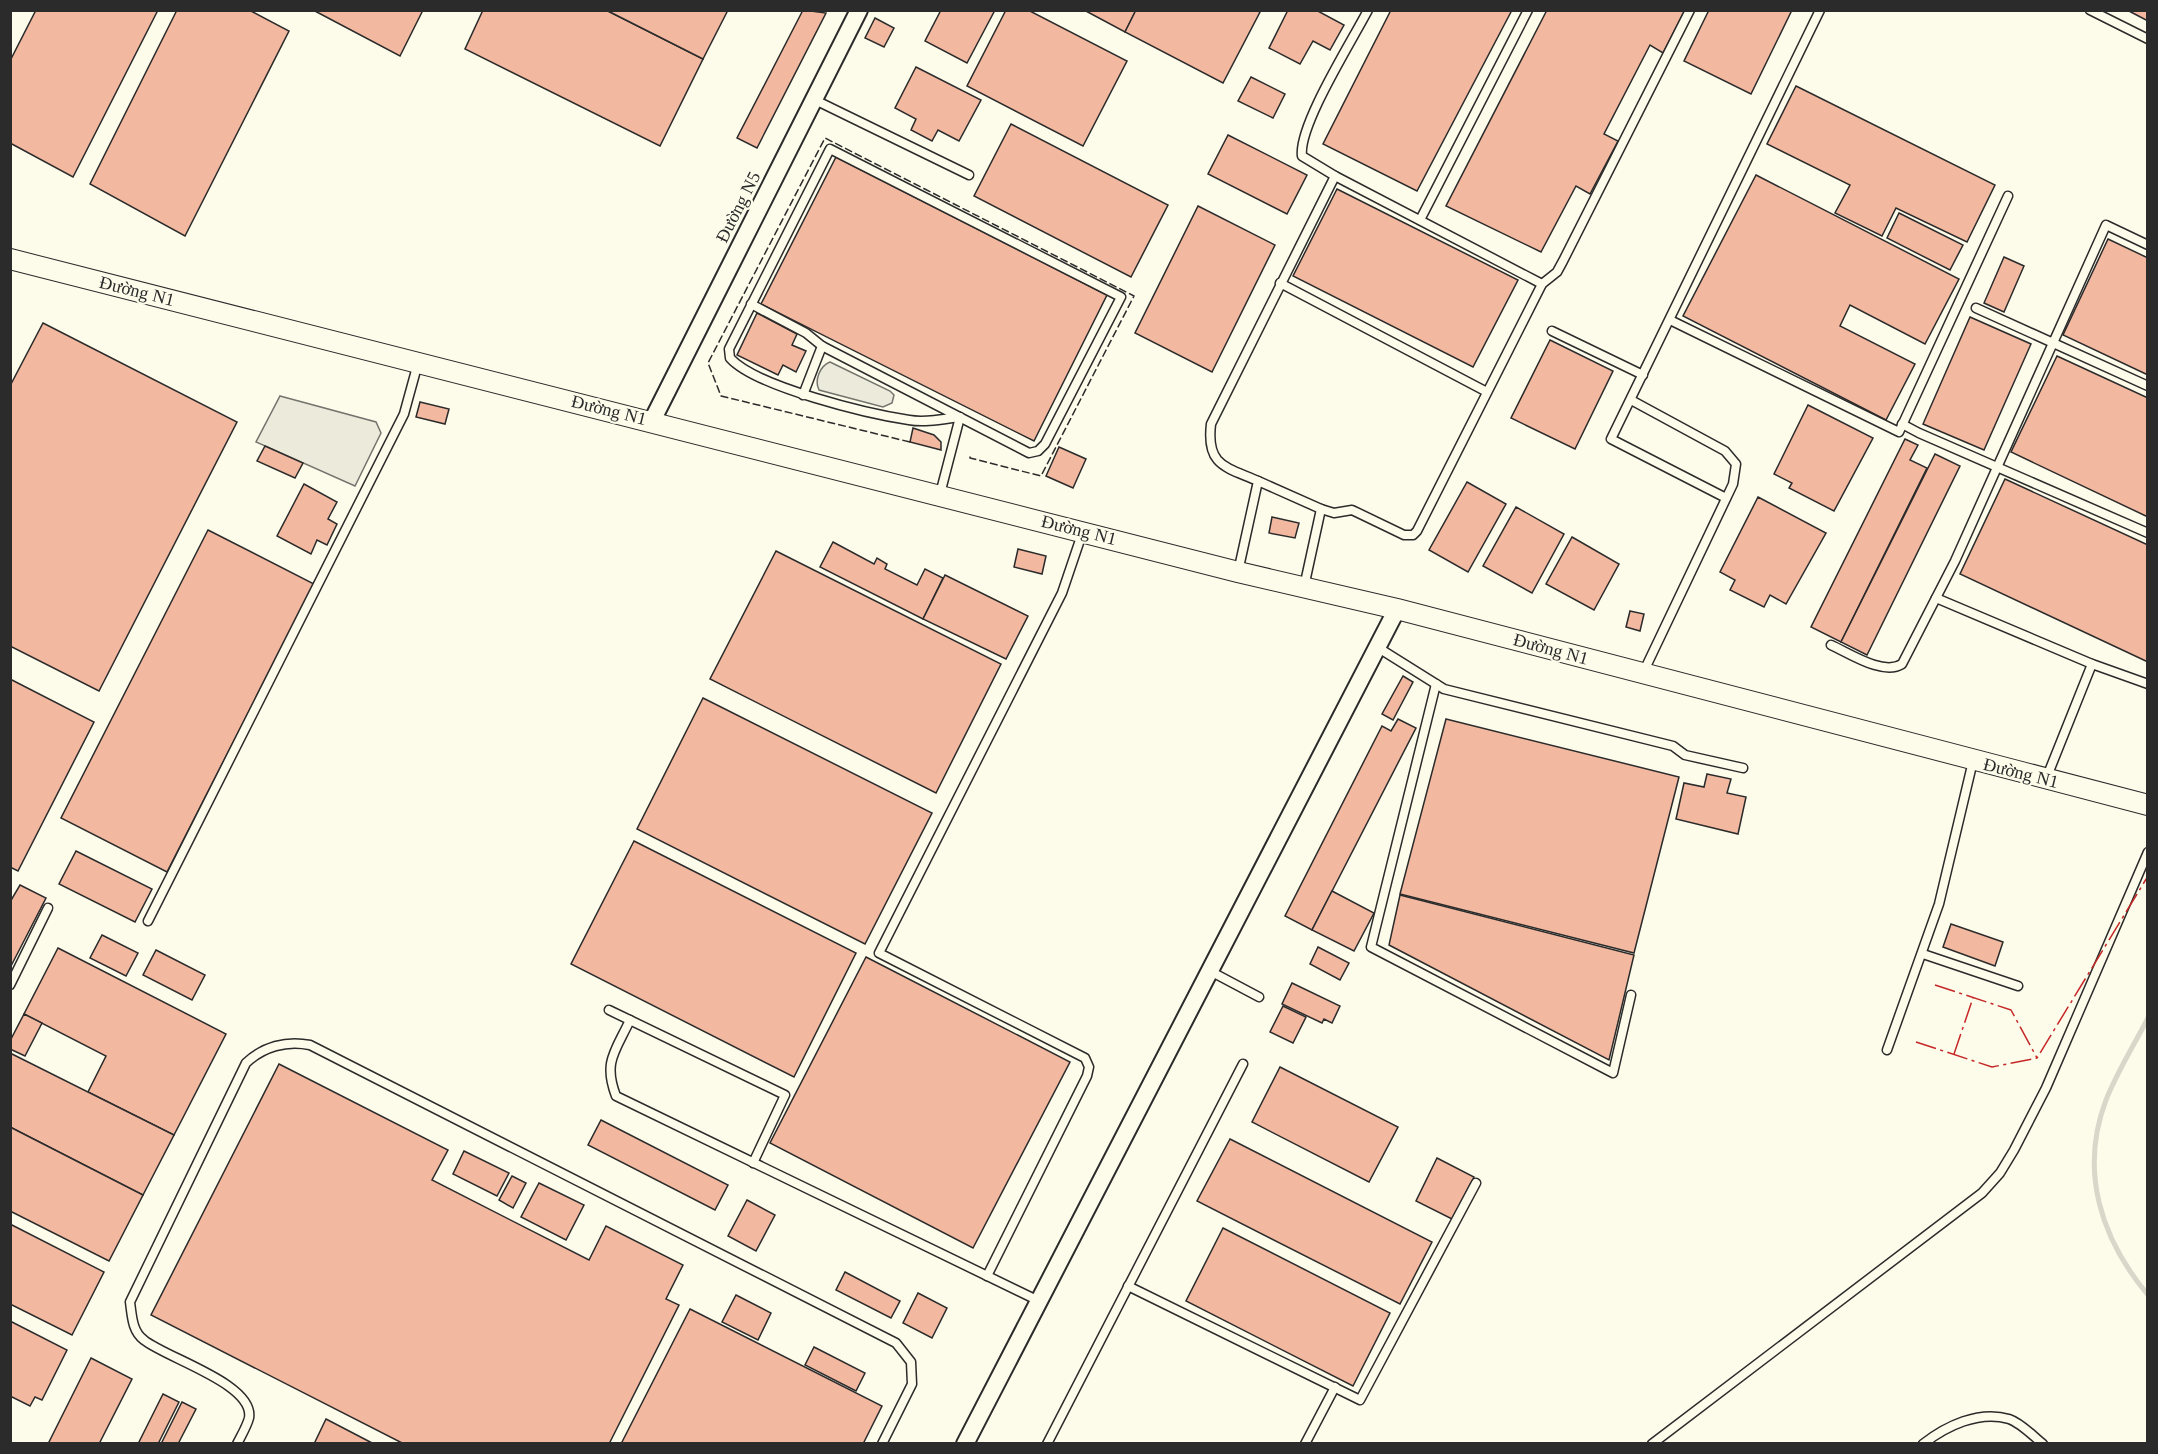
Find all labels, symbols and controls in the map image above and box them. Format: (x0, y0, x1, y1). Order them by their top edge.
street label: Đường N5 (712, 168, 764, 246)
street label: Đường N1 (97, 272, 177, 310)
street label: Đường N1 (569, 391, 649, 429)
street label: Đường N1 (1039, 511, 1119, 549)
street label: Đường N1 (1511, 629, 1591, 669)
street label: Đường N1 (1981, 754, 2061, 792)

